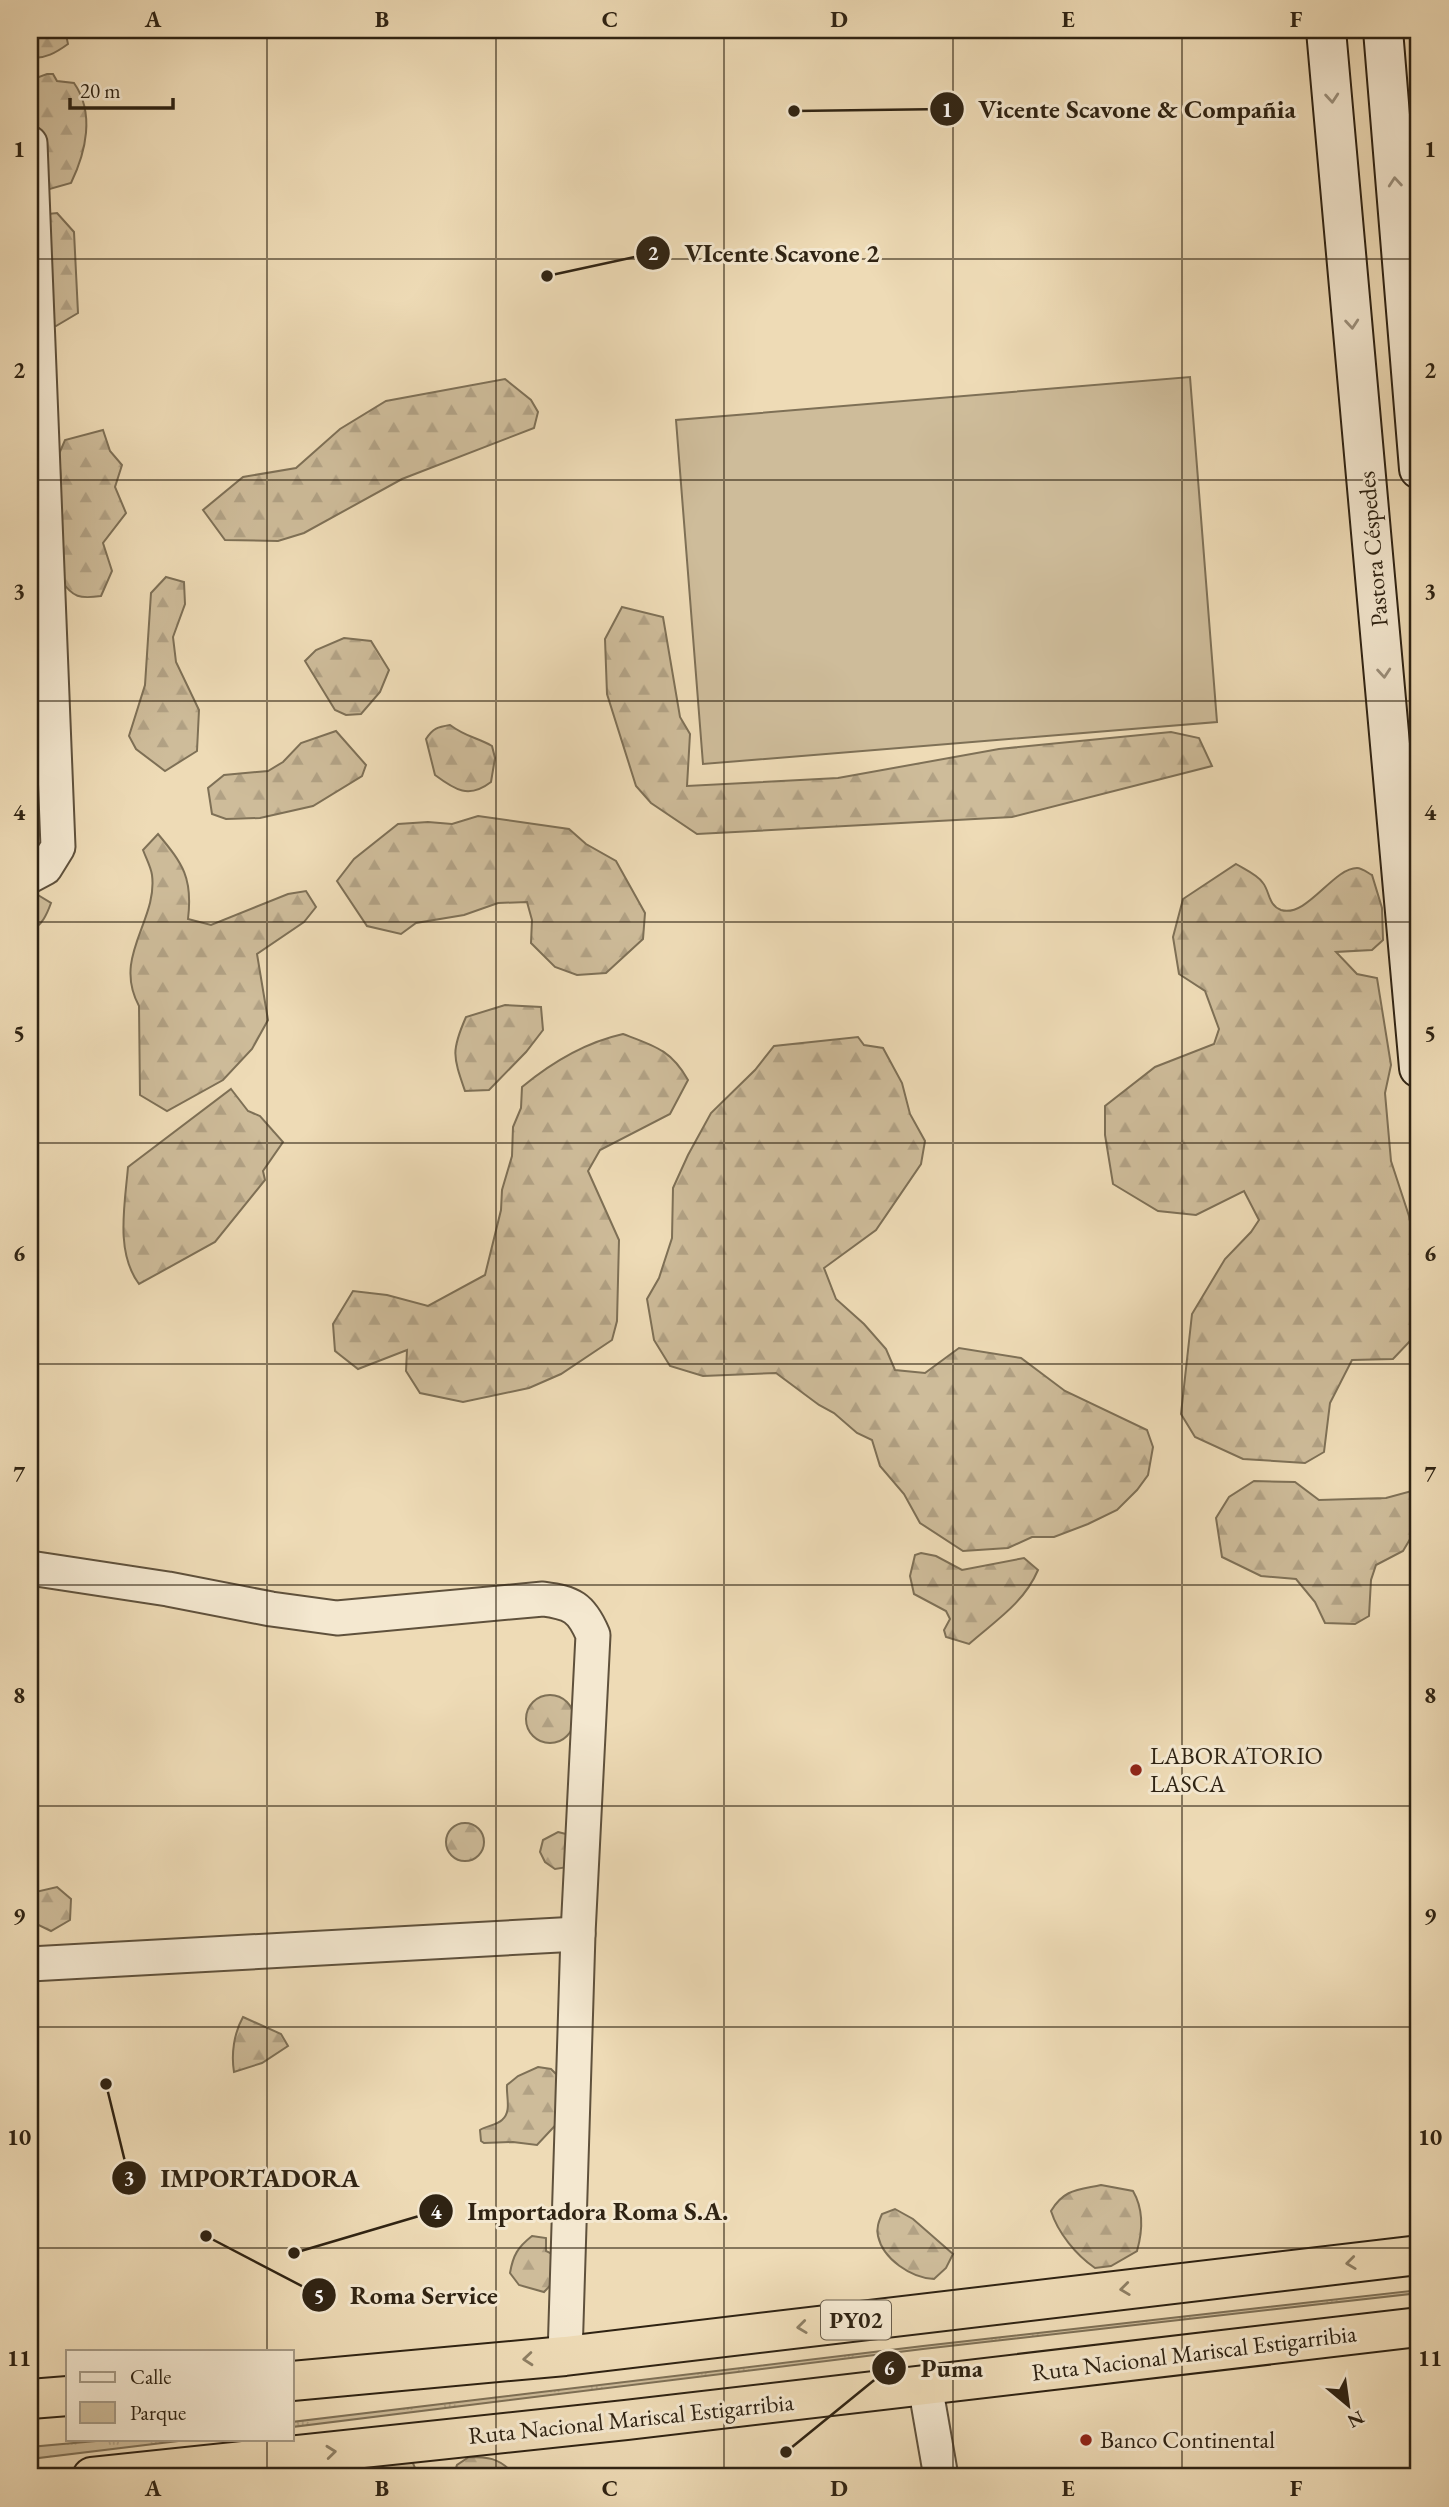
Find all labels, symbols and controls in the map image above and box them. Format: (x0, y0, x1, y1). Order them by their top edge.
text: A (144, 4, 162, 34)
text: B (375, 4, 389, 34)
text: C (602, 4, 618, 34)
text: D (830, 4, 848, 34)
text: E (1061, 4, 1075, 34)
text: F (1290, 4, 1303, 34)
scale bar (70, 66, 173, 110)
text: 20 m (80, 77, 121, 104)
callout: Vicente Scavone & Compañia (930, 86, 1310, 133)
text: Vicente Scavone & Compañia (978, 92, 1296, 126)
one-way arrow (1324, 93, 1339, 104)
text: 1 (941, 96, 953, 123)
text: 1 (13, 134, 25, 164)
text: 1 (1424, 134, 1436, 164)
one-way arrow (1388, 176, 1403, 187)
callout: VIcente Scavone 2 (635, 229, 894, 276)
text: VIcente Scavone 2 (684, 236, 880, 270)
text: 2 (647, 239, 659, 266)
one-way arrow (1344, 319, 1359, 330)
text: 2 (13, 355, 25, 385)
text: 2 (1424, 355, 1436, 385)
street label: Pastora Céspedes (1350, 470, 1395, 628)
text: 3 (13, 576, 25, 606)
text: 3 (1424, 576, 1436, 606)
one-way arrow (1376, 668, 1391, 679)
text: 4 (13, 797, 26, 827)
text: 4 (1424, 797, 1437, 827)
text: 5 (13, 1018, 25, 1048)
text: 5 (1424, 1018, 1436, 1048)
text: 6 (13, 1238, 25, 1268)
text: 6 (1424, 1238, 1436, 1268)
text: 7 (13, 1459, 26, 1489)
text: 7 (1424, 1459, 1437, 1489)
text: 8 (13, 1680, 25, 1710)
text: 8 (1424, 1680, 1436, 1710)
place label: LABORATORIO LASCA (1150, 1740, 1323, 1799)
marker: LABORATORIO LASCA (1128, 1762, 1144, 1778)
text: 9 (13, 1901, 25, 1931)
text: 9 (1424, 1901, 1436, 1931)
text: 10 (7, 2122, 31, 2152)
text: 10 (1418, 2122, 1442, 2152)
callout: IMPORTADORA (112, 2154, 374, 2201)
text: IMPORTADORA (160, 2161, 360, 2195)
text: 3 (123, 2164, 135, 2191)
callout: Importadora Roma S.A. (419, 2188, 743, 2235)
text: Importadora Roma S.A. (468, 2194, 728, 2228)
text: 4 (430, 2198, 442, 2225)
one-way arrow (1346, 2255, 1357, 2270)
callout: Roma Service (301, 2272, 512, 2319)
text: Roma Service (350, 2278, 498, 2312)
text: 5 (313, 2282, 325, 2309)
one-way arrow (1120, 2282, 1131, 2297)
road number: PY02 (821, 2300, 891, 2340)
street label: Ruta Nacional Mariscal Estigarribia (1030, 2317, 1359, 2388)
one-way arrow (796, 2319, 808, 2334)
text: 11 (7, 2343, 31, 2373)
text: 11 (1418, 2343, 1442, 2373)
callout: Puma (872, 2344, 997, 2391)
legend (66, 2350, 294, 2440)
one-way arrow (522, 2351, 533, 2366)
text: Puma (921, 2351, 984, 2385)
text: 6 (883, 2354, 895, 2381)
text: Calle (130, 2363, 172, 2390)
north arrow (1312, 2370, 1382, 2440)
street label: Ruta Nacional Mariscal Estigarribia (467, 2386, 796, 2451)
text: Parque (130, 2399, 186, 2426)
text: N (1343, 2405, 1369, 2434)
place label: Banco Continental (1100, 2424, 1275, 2455)
marker: Banco Continental (1078, 2432, 1094, 2448)
one-way arrow (325, 2444, 337, 2459)
text: A (144, 2473, 162, 2503)
text: B (375, 2473, 389, 2503)
text: C (602, 2473, 618, 2503)
text: D (830, 2473, 848, 2503)
text: E (1061, 2473, 1075, 2503)
text: F (1290, 2473, 1303, 2503)

